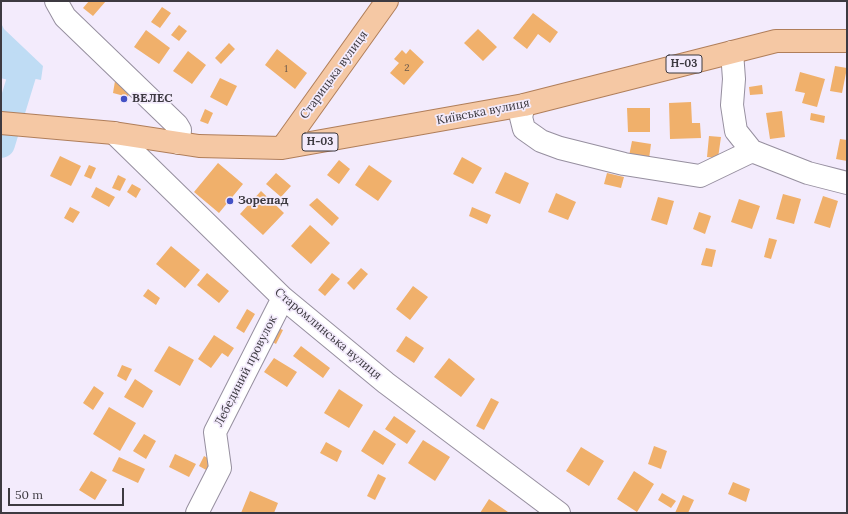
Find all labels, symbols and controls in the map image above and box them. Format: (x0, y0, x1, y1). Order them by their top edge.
street label: Старицька вулиця (297, 28, 371, 122)
road number: Н-03 (666, 55, 702, 73)
house number: 2 (404, 62, 410, 74)
house number: 1 (284, 63, 288, 75)
place label: ВЕЛЕС (132, 92, 173, 106)
marker: ВЕЛЕС (119, 94, 129, 104)
street label: Київська вулиця (435, 96, 531, 128)
road number: Н-03 (302, 133, 338, 151)
place label: Зорепад (238, 194, 288, 208)
marker: Зорепад (225, 196, 235, 206)
street label: Старомлинська вулиця (272, 285, 384, 383)
street label: Лебединий провулок (212, 313, 280, 429)
scale bar (10, 480, 126, 506)
text: 50 m (15, 487, 43, 502)

